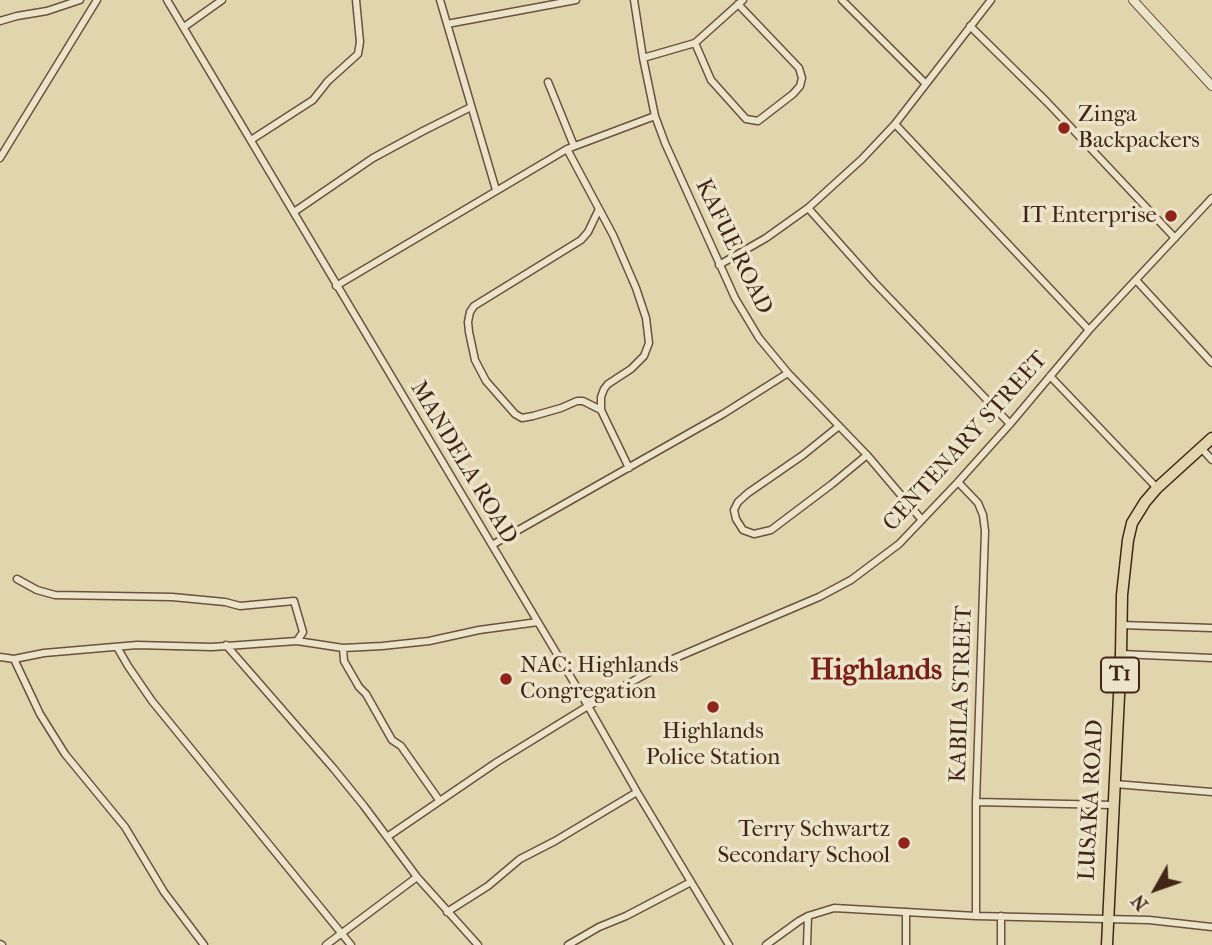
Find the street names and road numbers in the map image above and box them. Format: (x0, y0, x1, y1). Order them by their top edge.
street label: KAFUE ROAD (688, 175, 778, 319)
street label: CENTENARY STREET (878, 347, 1054, 537)
street label: MANDELA ROAD (404, 377, 522, 549)
street label: KABILA STREET (945, 605, 979, 783)
road number: T1 (1101, 658, 1139, 692)
street label: LUSAKA ROAD (1074, 719, 1110, 881)

